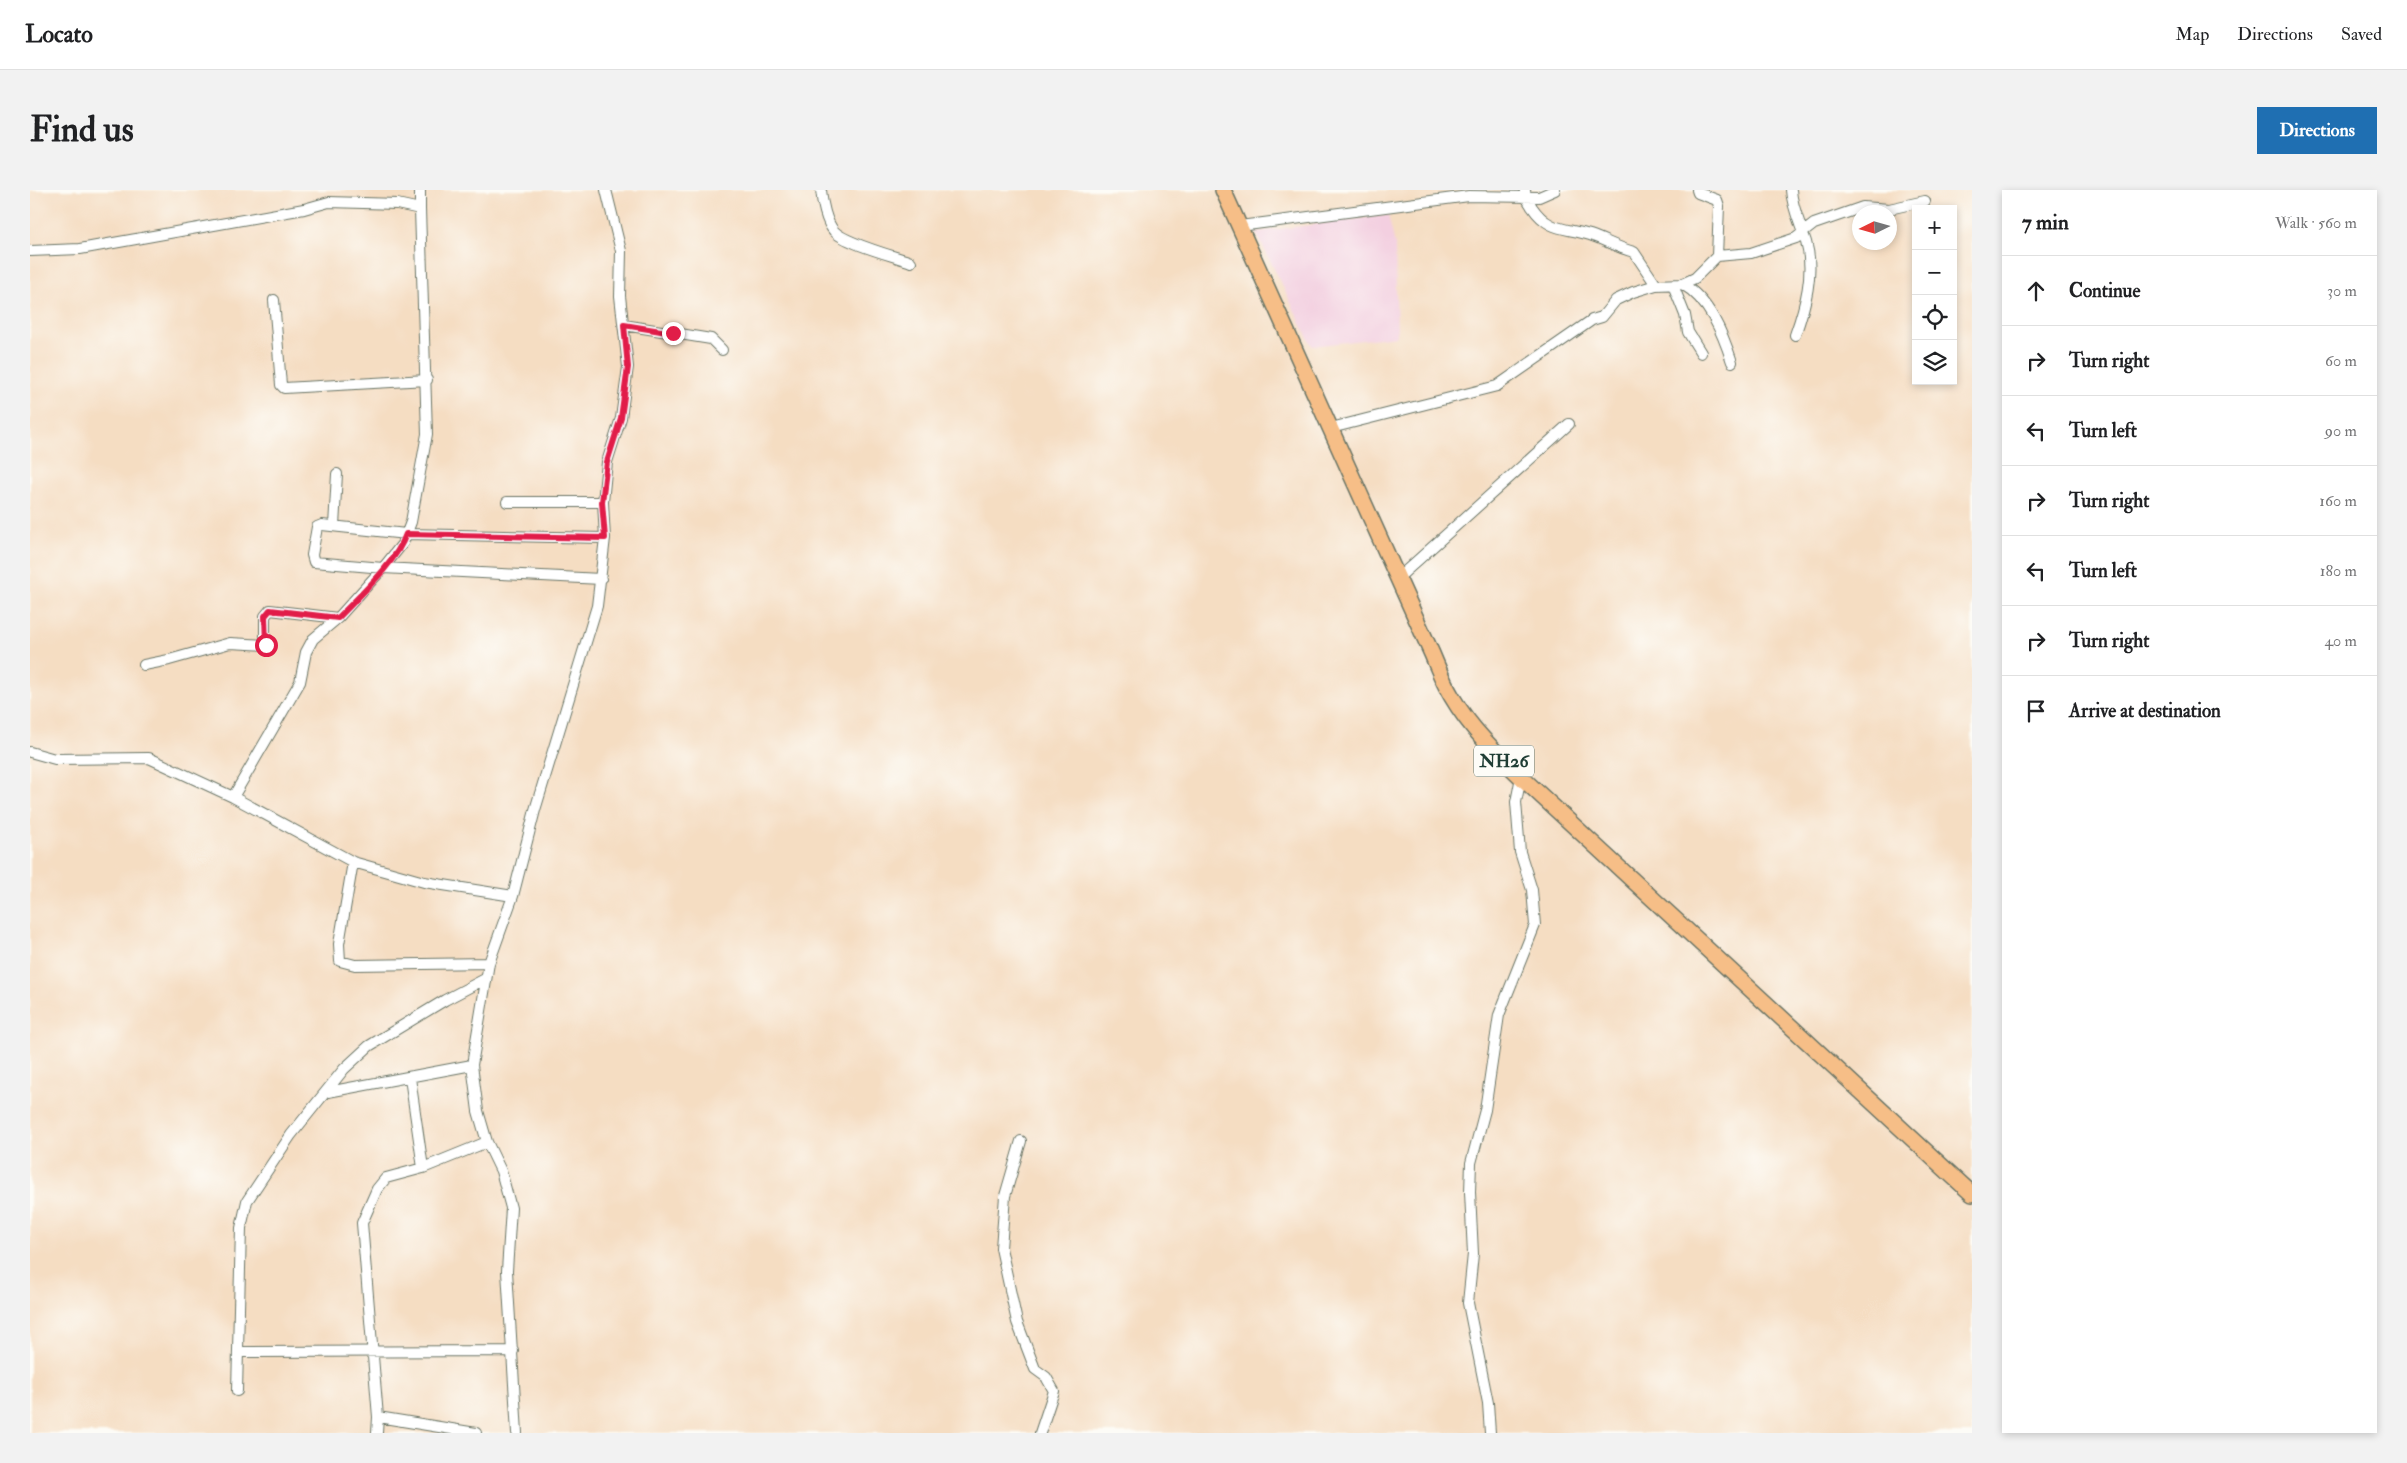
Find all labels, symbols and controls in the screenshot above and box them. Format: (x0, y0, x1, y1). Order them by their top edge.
text: Locato (25, 19, 93, 50)
text: Map (2176, 23, 2209, 46)
text: Directions (2237, 23, 2313, 46)
text: Saved (2341, 23, 2382, 46)
button: Directions (2257, 107, 2377, 154)
text: Find us (30, 108, 134, 152)
north arrow (1852, 205, 1897, 250)
map controls (1912, 205, 1957, 385)
button: + (1912, 205, 1957, 250)
text: 7 min (2022, 209, 2069, 236)
text: Walk · 560 m (2275, 213, 2357, 233)
button: − (1912, 250, 1957, 295)
icon: ahead (2022, 277, 2050, 305)
text: Continue (2069, 279, 2140, 303)
text: 30 m (2327, 281, 2357, 301)
button: locate (1912, 295, 1957, 340)
route end (662, 322, 685, 345)
button: layers (1912, 340, 1957, 385)
icon: right (2022, 347, 2050, 375)
text: Turn right (2069, 349, 2149, 373)
text: 60 m (2325, 351, 2357, 371)
icon: left (2022, 417, 2050, 445)
text: Turn left (2069, 419, 2137, 443)
text: 90 m (2325, 421, 2357, 441)
icon: right (2022, 487, 2050, 515)
text: Turn right (2069, 489, 2149, 513)
text: 160 m (2319, 491, 2357, 511)
icon: left (2022, 557, 2050, 585)
text: Turn left (2069, 559, 2137, 583)
text: 180 m (2320, 561, 2357, 581)
icon: right (2022, 627, 2050, 655)
text: Turn right (2069, 629, 2149, 653)
text: 40 m (2324, 631, 2357, 651)
route start (255, 634, 278, 657)
icon: arrive (2022, 697, 2050, 725)
text: Arrive at destination (2069, 699, 2221, 723)
road number: NH26 (1474, 746, 1534, 776)

